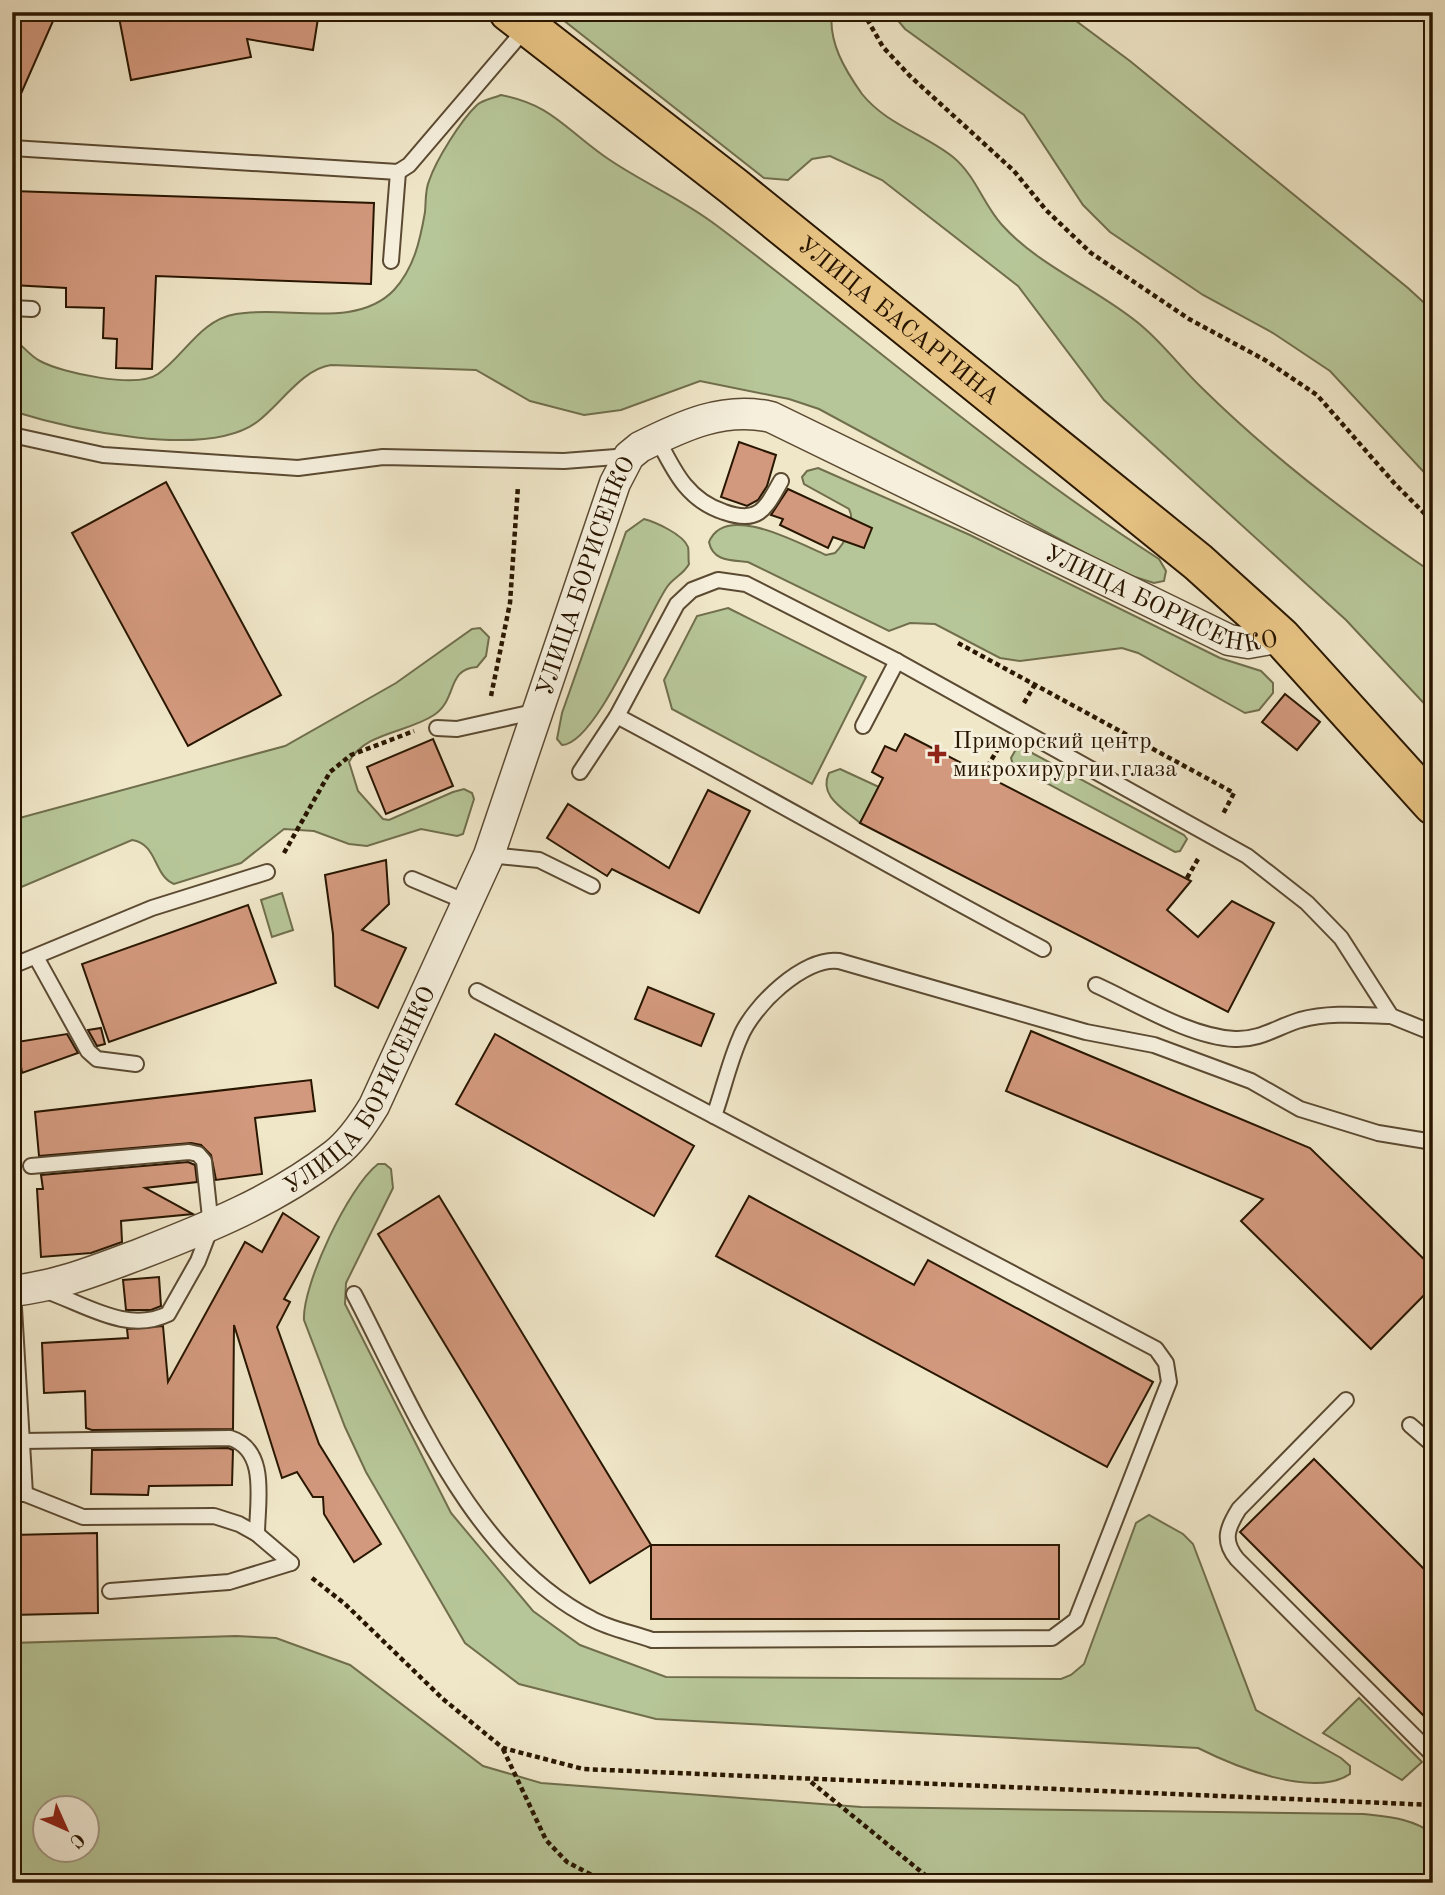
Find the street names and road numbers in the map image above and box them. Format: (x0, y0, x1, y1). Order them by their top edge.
street label: УЛИЦА БАСАРГИНА (792, 233, 1003, 410)
street label: УЛИЦА БОРИСЕНКО (534, 453, 641, 700)
street label: УЛИЦА БОРИСЕНКО (1040, 542, 1280, 658)
street label: УЛИЦА БОРИСЕНКО (280, 983, 441, 1200)

